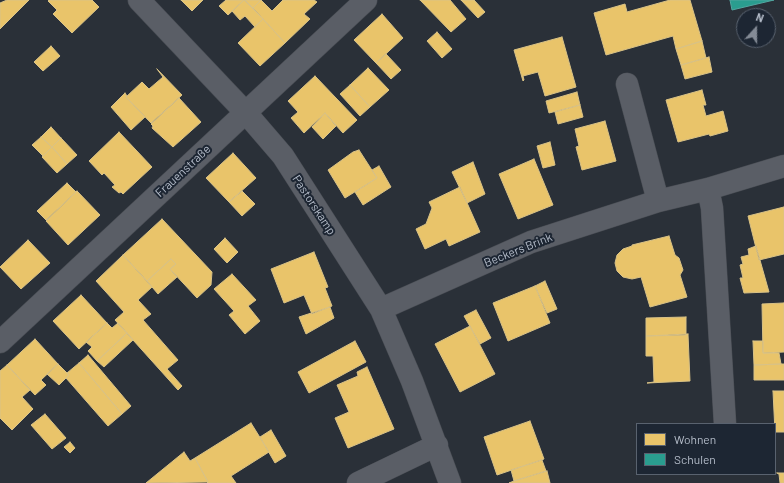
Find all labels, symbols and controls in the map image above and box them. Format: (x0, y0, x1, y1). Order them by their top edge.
north arrow (736, 8, 776, 48)
text: N (754, 10, 766, 25)
street label: Frauenstraße (152, 142, 214, 200)
street label: Pastorskamp (289, 172, 339, 238)
street label: Beckers Brink (482, 230, 554, 270)
legend (636, 423, 776, 475)
text: Wohnen (674, 432, 716, 446)
text: Schulen (674, 452, 716, 466)

